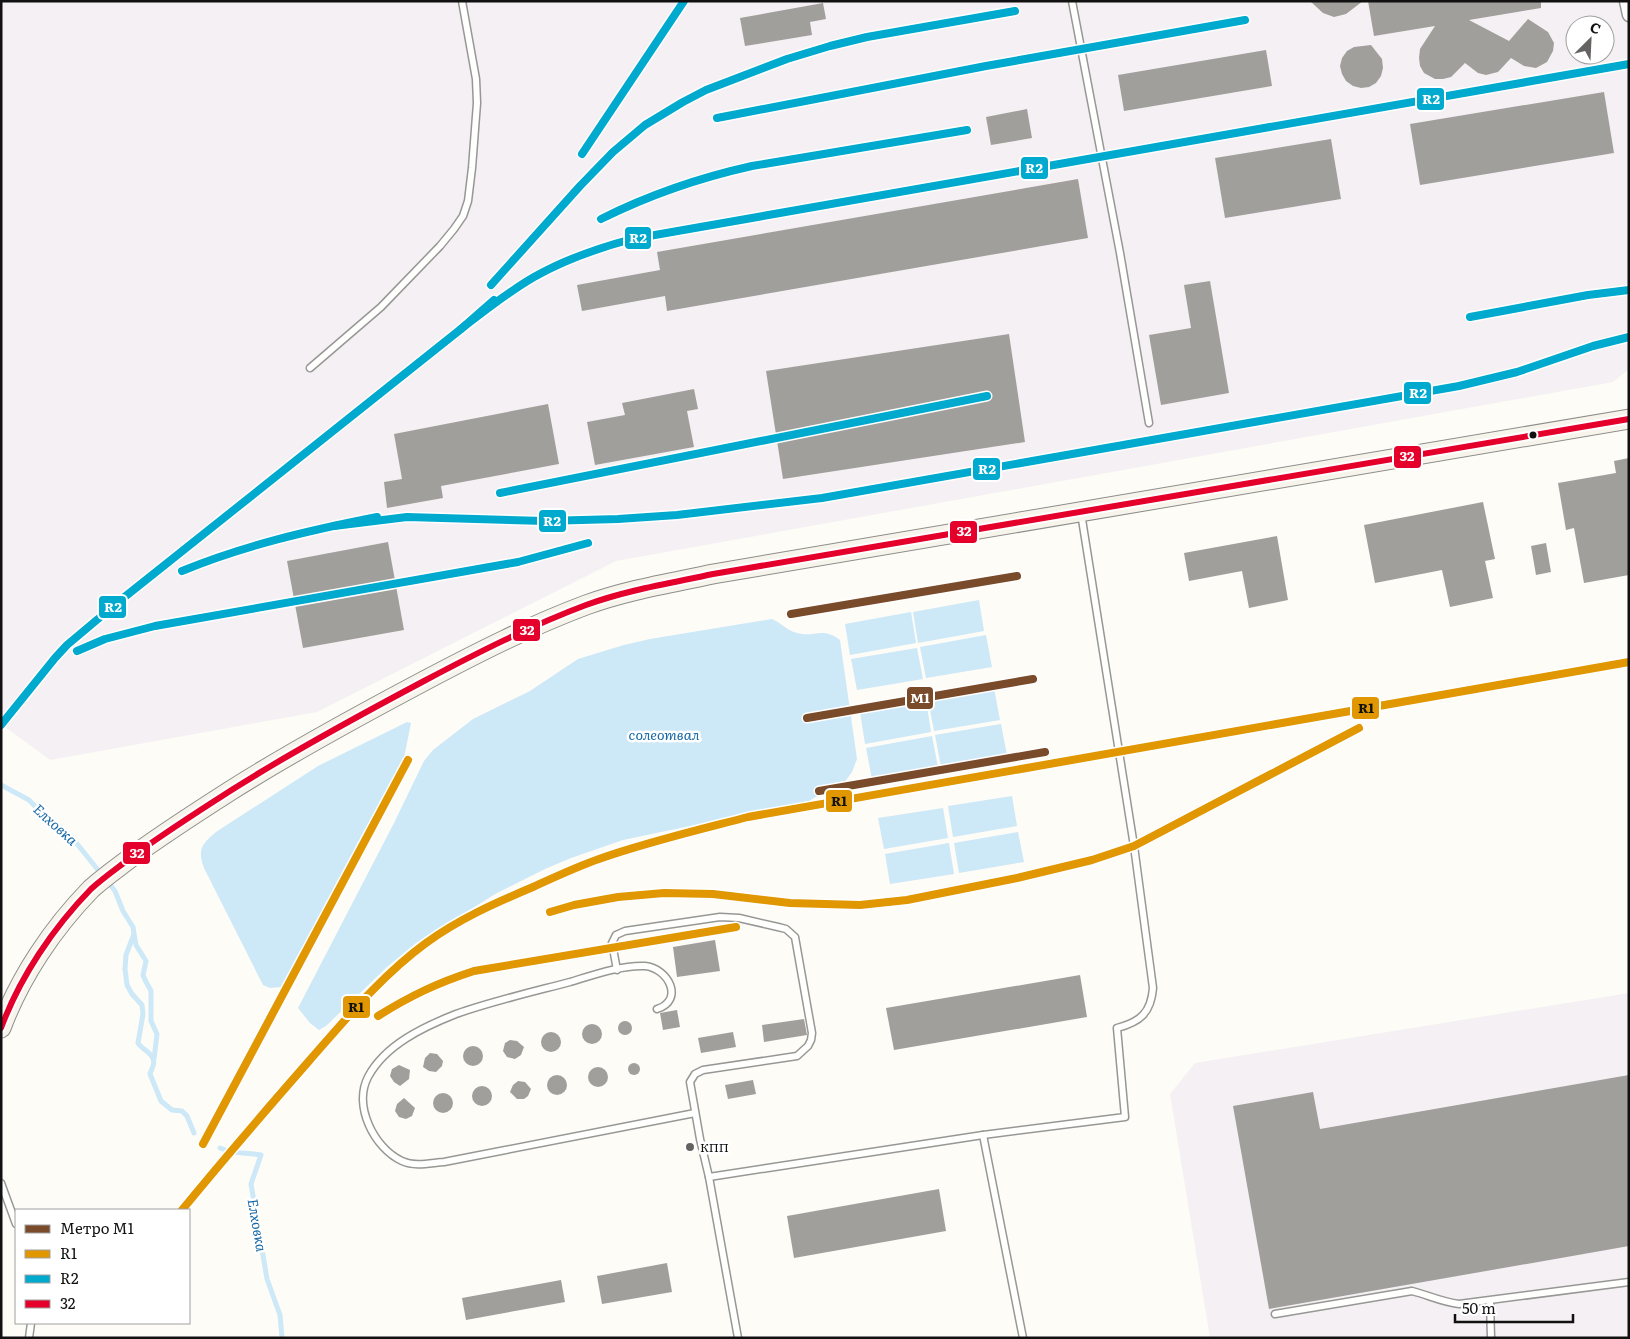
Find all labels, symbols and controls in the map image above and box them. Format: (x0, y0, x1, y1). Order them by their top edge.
north arrow (1565, 15, 1615, 65)
text: С (1587, 16, 1604, 38)
line badge: R2 (1416, 87, 1445, 111)
text: R2 (1422, 88, 1440, 108)
line badge: R2 (1020, 156, 1049, 180)
text: R2 (1025, 157, 1043, 177)
line badge: R2 (624, 226, 652, 250)
text: R2 (629, 227, 647, 247)
line badge: R2 (1403, 381, 1432, 405)
text: R2 (1409, 382, 1427, 402)
unlabelled marker (1528, 430, 1538, 440)
line badge: 32 (1393, 445, 1422, 469)
text: 32 (1399, 445, 1415, 465)
line badge: R2 (972, 457, 1001, 481)
text: R2 (978, 458, 996, 478)
line badge: R2 (538, 509, 567, 533)
text: R2 (543, 510, 561, 530)
line badge: 32 (949, 520, 978, 544)
text: 32 (956, 520, 972, 540)
line badge: R2 (98, 595, 127, 619)
text: R2 (104, 596, 122, 616)
line badge: 32 (512, 618, 541, 642)
text: 32 (519, 619, 535, 639)
line badge: M1 (906, 686, 934, 710)
text: M1 (910, 687, 930, 707)
line badge: R1 (1351, 696, 1380, 720)
text: R1 (1358, 697, 1374, 717)
water label: солеотвал (629, 724, 700, 744)
line badge: R1 (825, 789, 853, 813)
text: R1 (831, 790, 847, 810)
water label: Елховка (29, 799, 83, 849)
line badge: 32 (122, 841, 151, 865)
text: 32 (129, 842, 145, 862)
line badge: R1 (342, 995, 371, 1019)
text: R1 (348, 996, 364, 1016)
place label: КПП (700, 1138, 729, 1156)
marker: КПП (684, 1141, 696, 1153)
water label: Елховка (244, 1197, 272, 1253)
legend (15, 1209, 190, 1324)
text: Метро M1 (60, 1216, 134, 1239)
text: R1 (60, 1241, 77, 1264)
text: R2 (60, 1266, 79, 1289)
text: 32 (60, 1291, 76, 1314)
scale bar (1455, 1292, 1572, 1324)
text: 50 m (1462, 1296, 1496, 1319)

